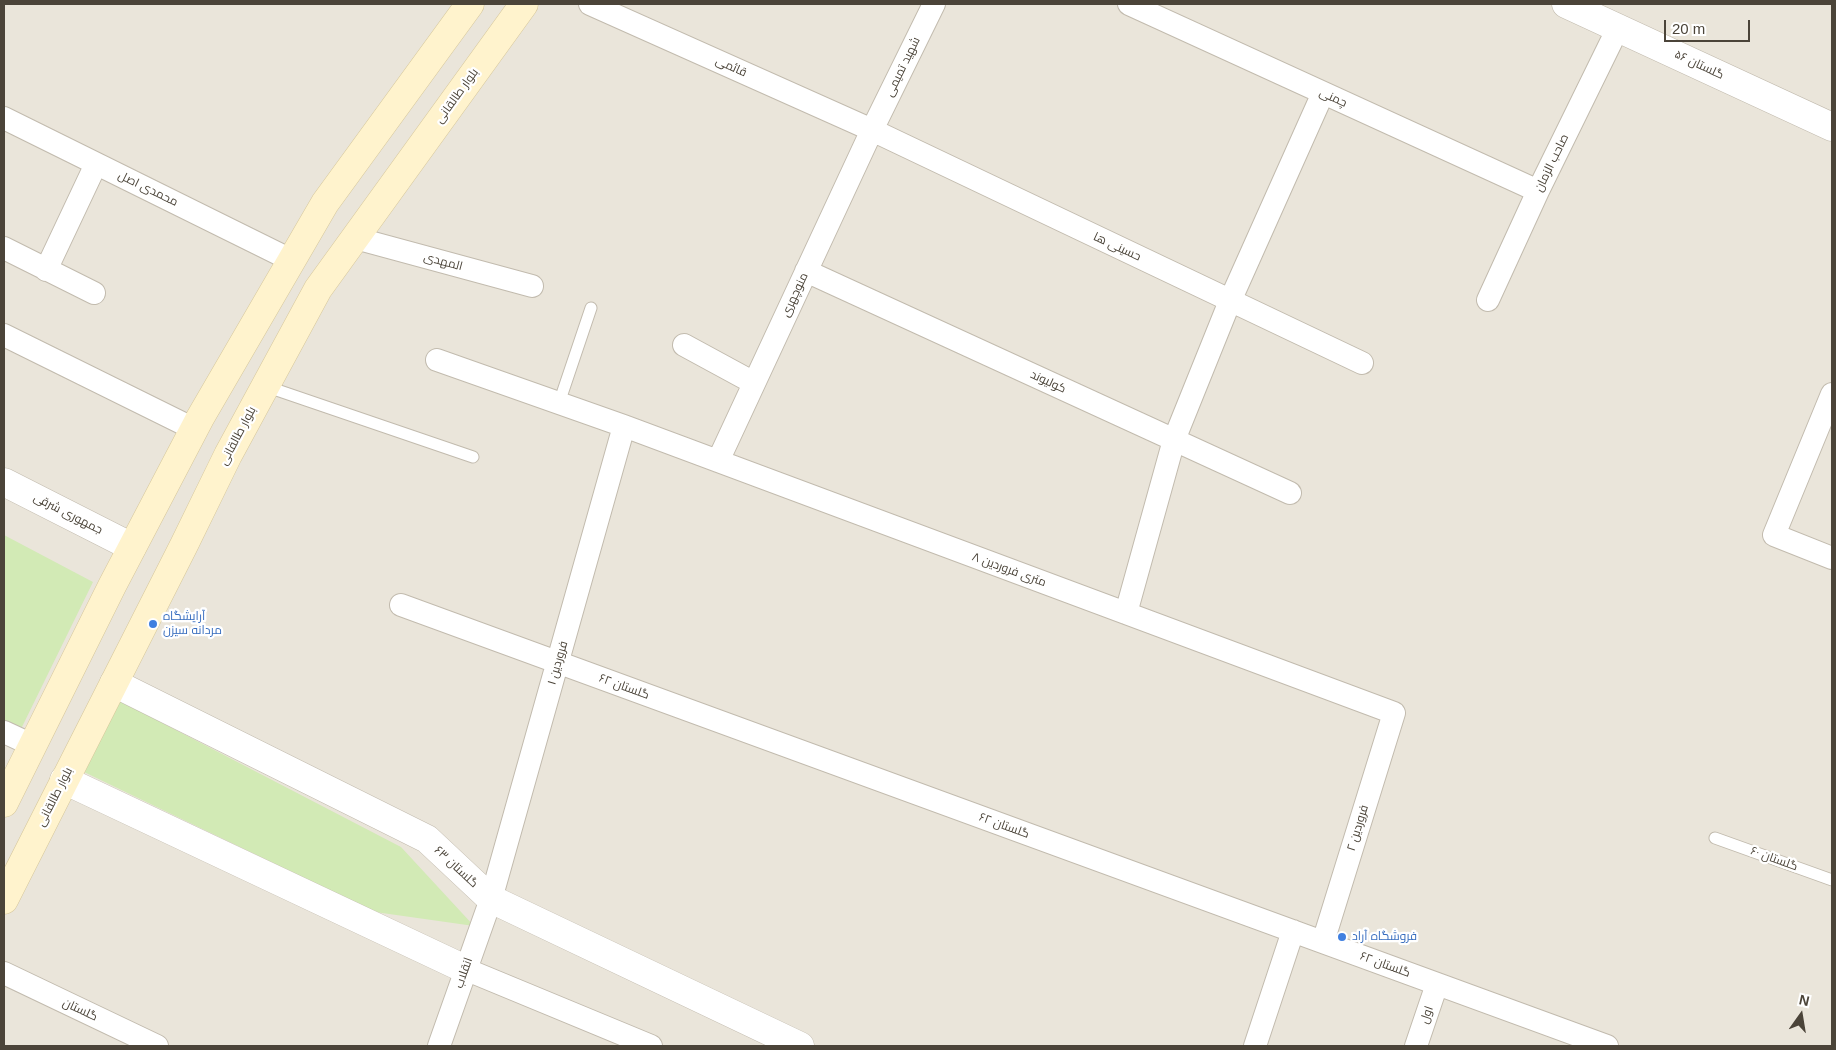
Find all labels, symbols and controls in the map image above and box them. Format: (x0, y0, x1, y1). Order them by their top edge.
scale bar (1666, 10, 1752, 42)
text: 20 m (1672, 20, 1705, 37)
street label: شهید تمیمی (882, 35, 924, 99)
street label: گلستان ۵۶ (1672, 47, 1726, 83)
street label: قائمی (713, 54, 749, 80)
street label: بلوار طالقانی (432, 66, 482, 126)
street label: چمنی (1317, 85, 1349, 111)
street label: صاحب الزمان (1532, 132, 1572, 194)
street label: محمدی اصل (116, 168, 180, 210)
street label: حسینی ها (1091, 230, 1143, 264)
street label: المهدی (422, 250, 464, 274)
street label: منوچهری (779, 271, 811, 319)
street label: کولیوند (1028, 367, 1068, 397)
street label: بلوار طالقانی (217, 404, 259, 468)
street label: جمهوری شرقی (31, 490, 105, 538)
street label: ۸ متری فروردین (970, 550, 1048, 590)
place label: آرایشگاه مردانه سیزن (163, 610, 222, 638)
marker: آرایشگاه مردانه سیزن (147, 618, 159, 630)
street label: فروردین ۱ (545, 639, 571, 687)
street label: گلستان ۶۲ (597, 671, 651, 703)
street label: بلوار طالقانی (34, 765, 76, 829)
street label: فروردین ۲ (1344, 803, 1372, 853)
street label: گلستان ۶۲ (977, 810, 1031, 842)
street label: گلستان ۶۳ (431, 843, 481, 891)
street label: گلستان ۶۰ (1748, 844, 1800, 874)
place label: فروشگاه آراد (1352, 930, 1417, 944)
marker: فروشگاه آراد (1336, 931, 1348, 943)
street label: گلستان ۶۲ (1358, 949, 1412, 981)
street label: انقلاب (452, 956, 476, 990)
north arrow (1776, 990, 1826, 1040)
text: N (1798, 991, 1811, 1009)
street label: گلستان (60, 996, 100, 1024)
street label: اول (1417, 1004, 1437, 1026)

